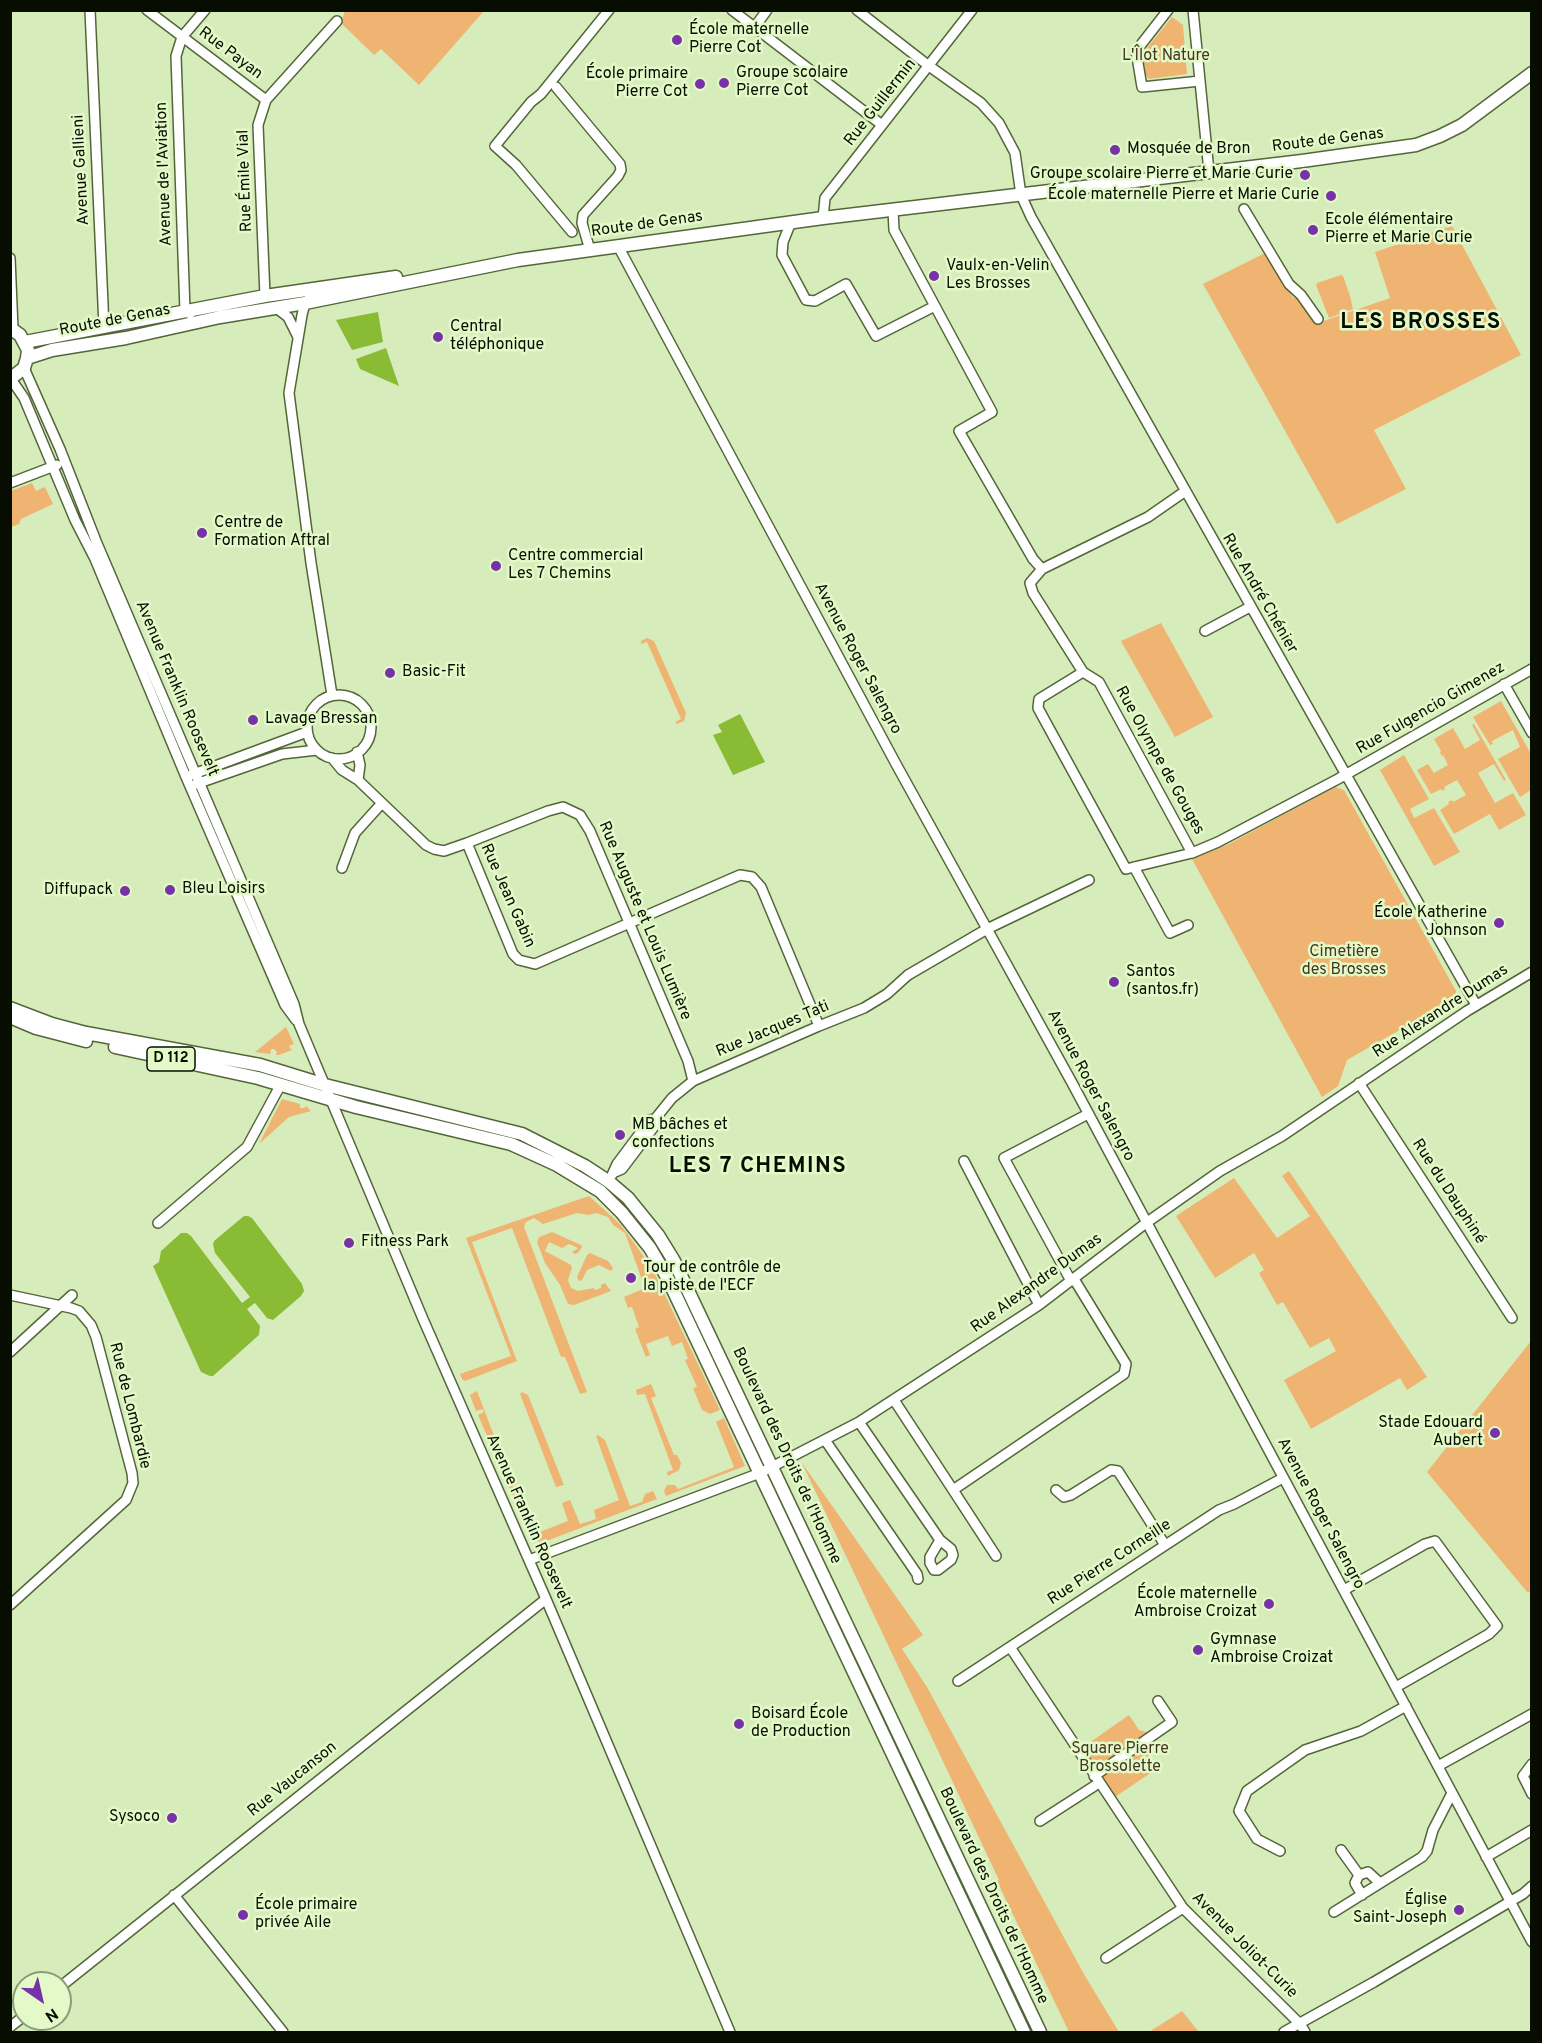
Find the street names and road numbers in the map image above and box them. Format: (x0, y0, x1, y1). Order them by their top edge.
street label: Rue Payan (194, 24, 266, 84)
street label: Rue Guillermin (841, 55, 921, 151)
street label: Avenue de l'Aviation (153, 102, 177, 246)
street label: Avenue Gallieni (70, 114, 94, 226)
street label: Route de Genas (1271, 125, 1385, 157)
street label: Rue Émile Vial (235, 129, 257, 233)
street label: Route de Genas (590, 208, 704, 242)
street label: Route de Genas (58, 301, 172, 341)
street label: Rue André Chénier (1217, 531, 1301, 657)
street label: Avenue Roger Salengro (809, 580, 905, 738)
street label: Avenue Franklin Roosevelt (130, 598, 222, 780)
street label: Rue Fulgencio Gimenez (1353, 659, 1509, 759)
street label: Rue Olympe de Gouges (1110, 683, 1208, 839)
street label: Rue Auguste et Louis Lumière (593, 819, 695, 1023)
street label: Rue Jean Gabin (475, 841, 539, 951)
street label: Rue Alexandre Dumas (1370, 961, 1512, 1063)
street label: Rue Jacques Tati (714, 998, 832, 1062)
street label: Avenue Roger Salengro (1042, 1007, 1138, 1165)
road number: D 112 (147, 1047, 195, 1071)
street label: Rue du Dauphiné (1407, 1136, 1489, 1248)
street label: Rue Alexandre Dumas (968, 1230, 1106, 1338)
street label: Rue de Lombardie (104, 1341, 154, 1471)
street label: Boulevard des Droits de l'Homme (727, 1345, 845, 1567)
street label: Avenue Franklin Roosevelt (481, 1432, 575, 1612)
street label: Avenue Roger Salengro (1272, 1435, 1368, 1593)
street label: Rue Pierre Corneille (1045, 1516, 1175, 1610)
street label: Rue Vaucanson (245, 1738, 341, 1822)
street label: Boulevard des Droits de l'Homme (934, 1785, 1052, 2007)
street label: Avenue Joliot-Curie (1187, 1889, 1301, 2003)

